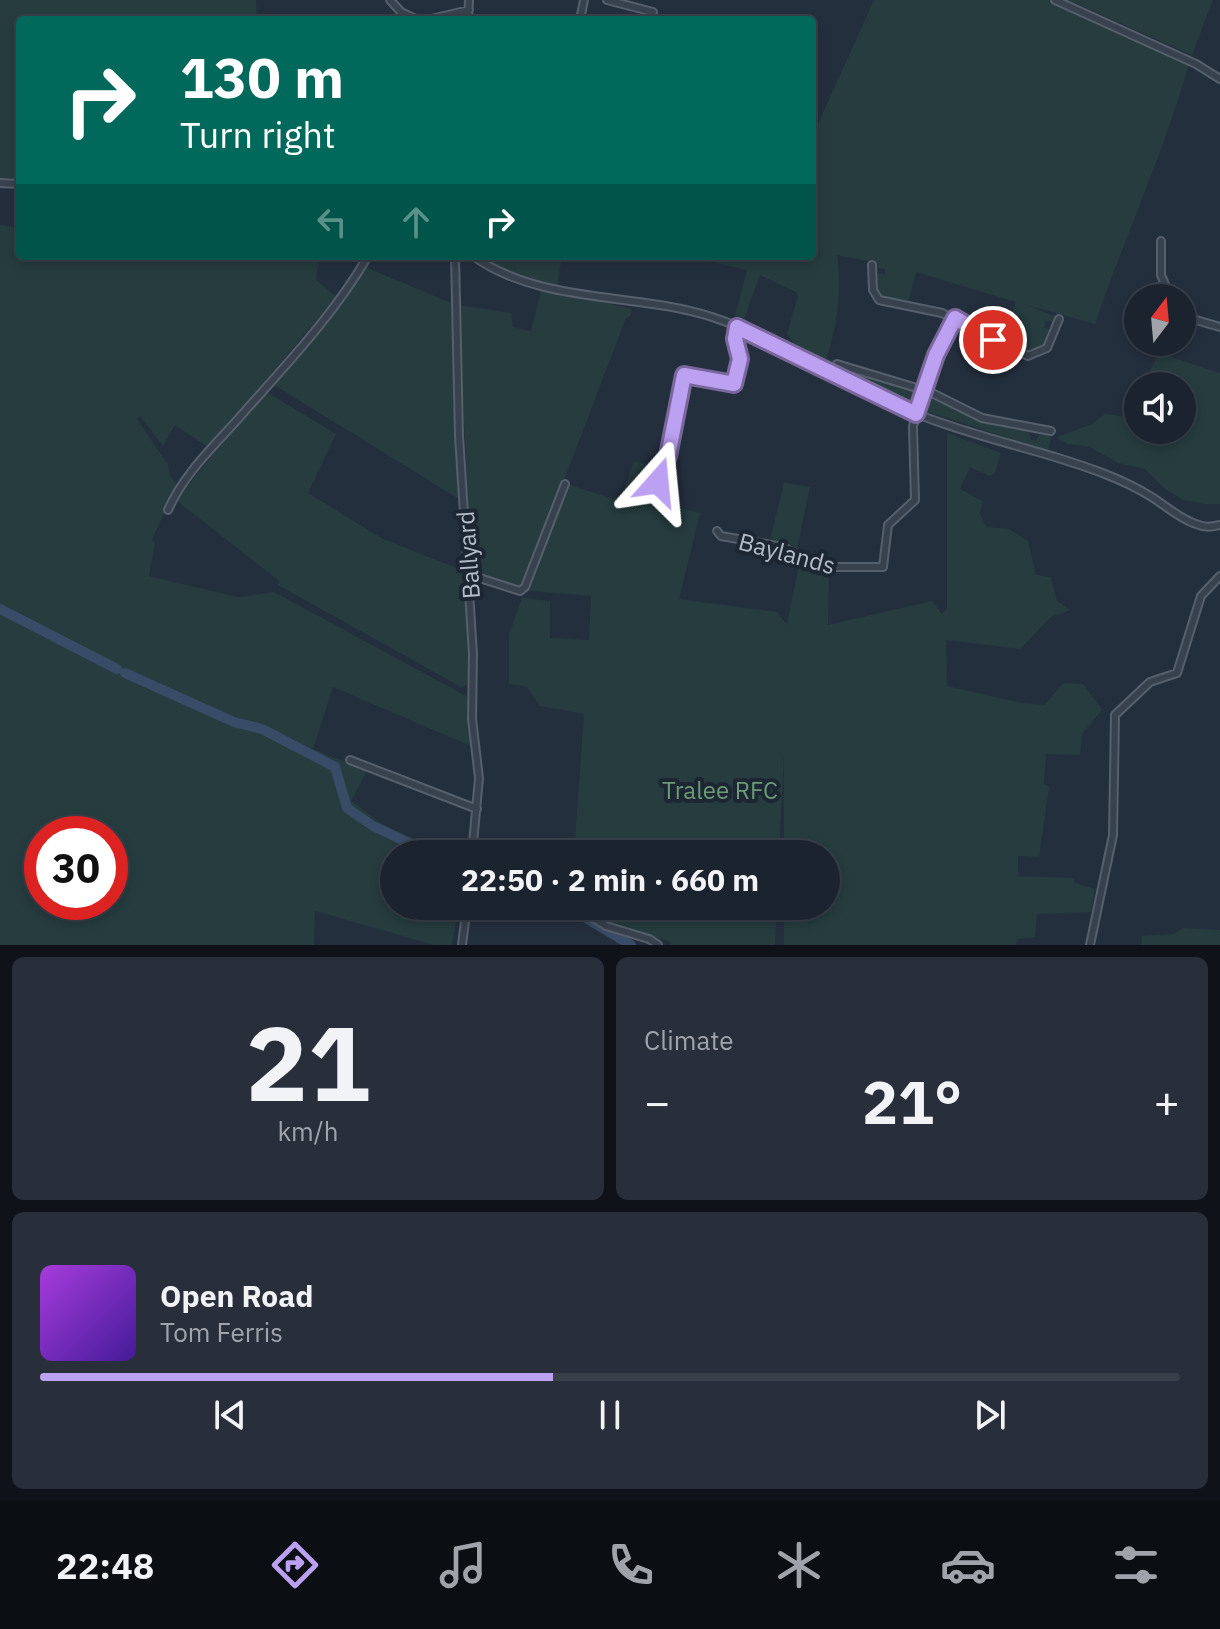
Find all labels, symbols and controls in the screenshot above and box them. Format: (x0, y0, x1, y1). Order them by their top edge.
text: 130 m (180, 41, 344, 113)
icon: right (48, 48, 152, 152)
text: Turn right (180, 111, 336, 158)
icon: left (310, 200, 354, 244)
icon: ahead (394, 200, 438, 244)
icon: right (478, 200, 522, 244)
north arrow (1124, 284, 1196, 356)
map controls (1124, 284, 1196, 444)
pin (959, 306, 1027, 374)
icon: arrive (971, 318, 1015, 362)
button: sound (1124, 372, 1196, 444)
position arrow (616, 440, 700, 524)
street label: Ballyard (449, 510, 487, 600)
street label: Baylands (735, 525, 839, 581)
park label: Tralee RFC (662, 774, 778, 806)
speed limit sign: 30 (24, 816, 128, 920)
text: 22:50 · 2 min · 660 m (461, 860, 759, 899)
text: 21 (246, 994, 370, 1130)
text: Climate (644, 1023, 734, 1057)
text: 21° (862, 1062, 962, 1141)
text: − (644, 1073, 670, 1130)
text: + (1154, 1073, 1180, 1130)
text: km/h (277, 1114, 339, 1148)
text: Open Road (160, 1276, 313, 1315)
text: Tom Ferris (160, 1315, 283, 1349)
icon: previous (208, 1393, 252, 1437)
icon: pause (588, 1393, 632, 1437)
icon: next (968, 1393, 1012, 1437)
icon: directions (267, 1537, 323, 1593)
icon: music (435, 1537, 491, 1593)
icon: phone (603, 1537, 659, 1593)
icon: climate (771, 1537, 827, 1593)
icon: car (940, 1537, 996, 1593)
icon: filters (1108, 1537, 1164, 1593)
text: 22:48 (56, 1542, 154, 1589)

